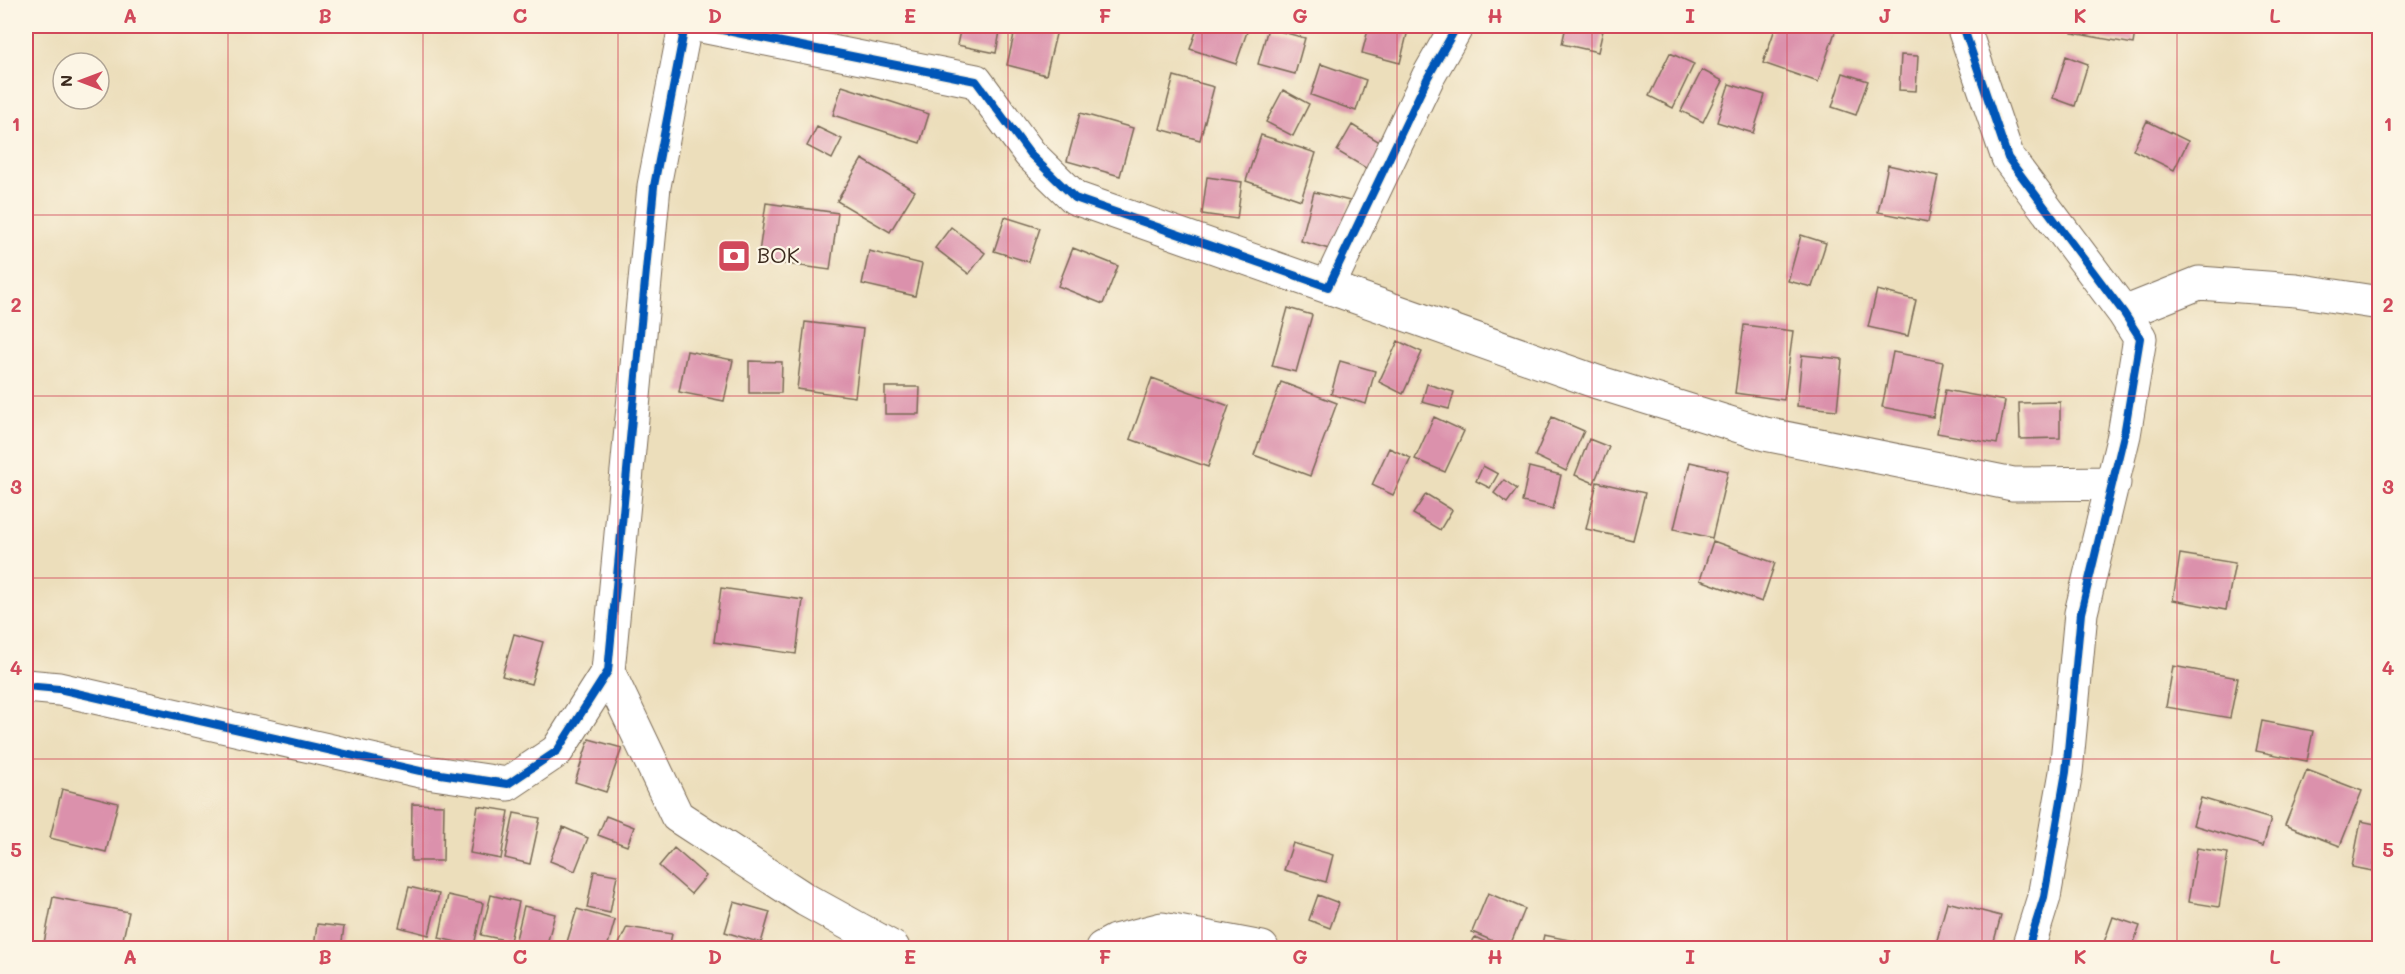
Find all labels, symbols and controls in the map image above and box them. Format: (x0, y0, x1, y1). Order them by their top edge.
text: A (123, 2, 137, 28)
text: B (318, 2, 332, 28)
text: C (513, 2, 528, 28)
text: D (708, 2, 722, 28)
text: E (904, 2, 916, 28)
text: F (1099, 2, 1112, 28)
text: G (1292, 2, 1308, 28)
text: H (1487, 2, 1503, 28)
text: I (1685, 2, 1695, 28)
text: J (1878, 2, 1892, 28)
text: K (2073, 2, 2087, 28)
text: L (2269, 2, 2281, 28)
north arrow (51, 51, 111, 111)
text: N (55, 75, 76, 87)
text: 1 (12, 110, 20, 136)
text: 1 (2384, 110, 2392, 136)
bank icon: BOK (716, 238, 752, 274)
place label: BOK (757, 241, 800, 268)
text: 2 (10, 291, 22, 317)
text: 2 (2382, 291, 2394, 317)
text: 3 (10, 473, 22, 499)
text: 3 (2382, 473, 2394, 499)
text: 4 (10, 654, 23, 680)
text: 4 (2382, 654, 2395, 680)
text: 5 (10, 836, 22, 862)
text: 5 (2382, 836, 2394, 862)
text: A (123, 943, 137, 969)
text: B (318, 943, 332, 969)
text: C (513, 943, 528, 969)
text: D (708, 943, 722, 969)
text: E (904, 943, 916, 969)
text: F (1099, 943, 1112, 969)
text: G (1292, 943, 1308, 969)
text: H (1487, 943, 1503, 969)
text: I (1685, 943, 1695, 969)
text: J (1878, 943, 1892, 969)
text: K (2073, 943, 2087, 969)
text: L (2269, 943, 2281, 969)

